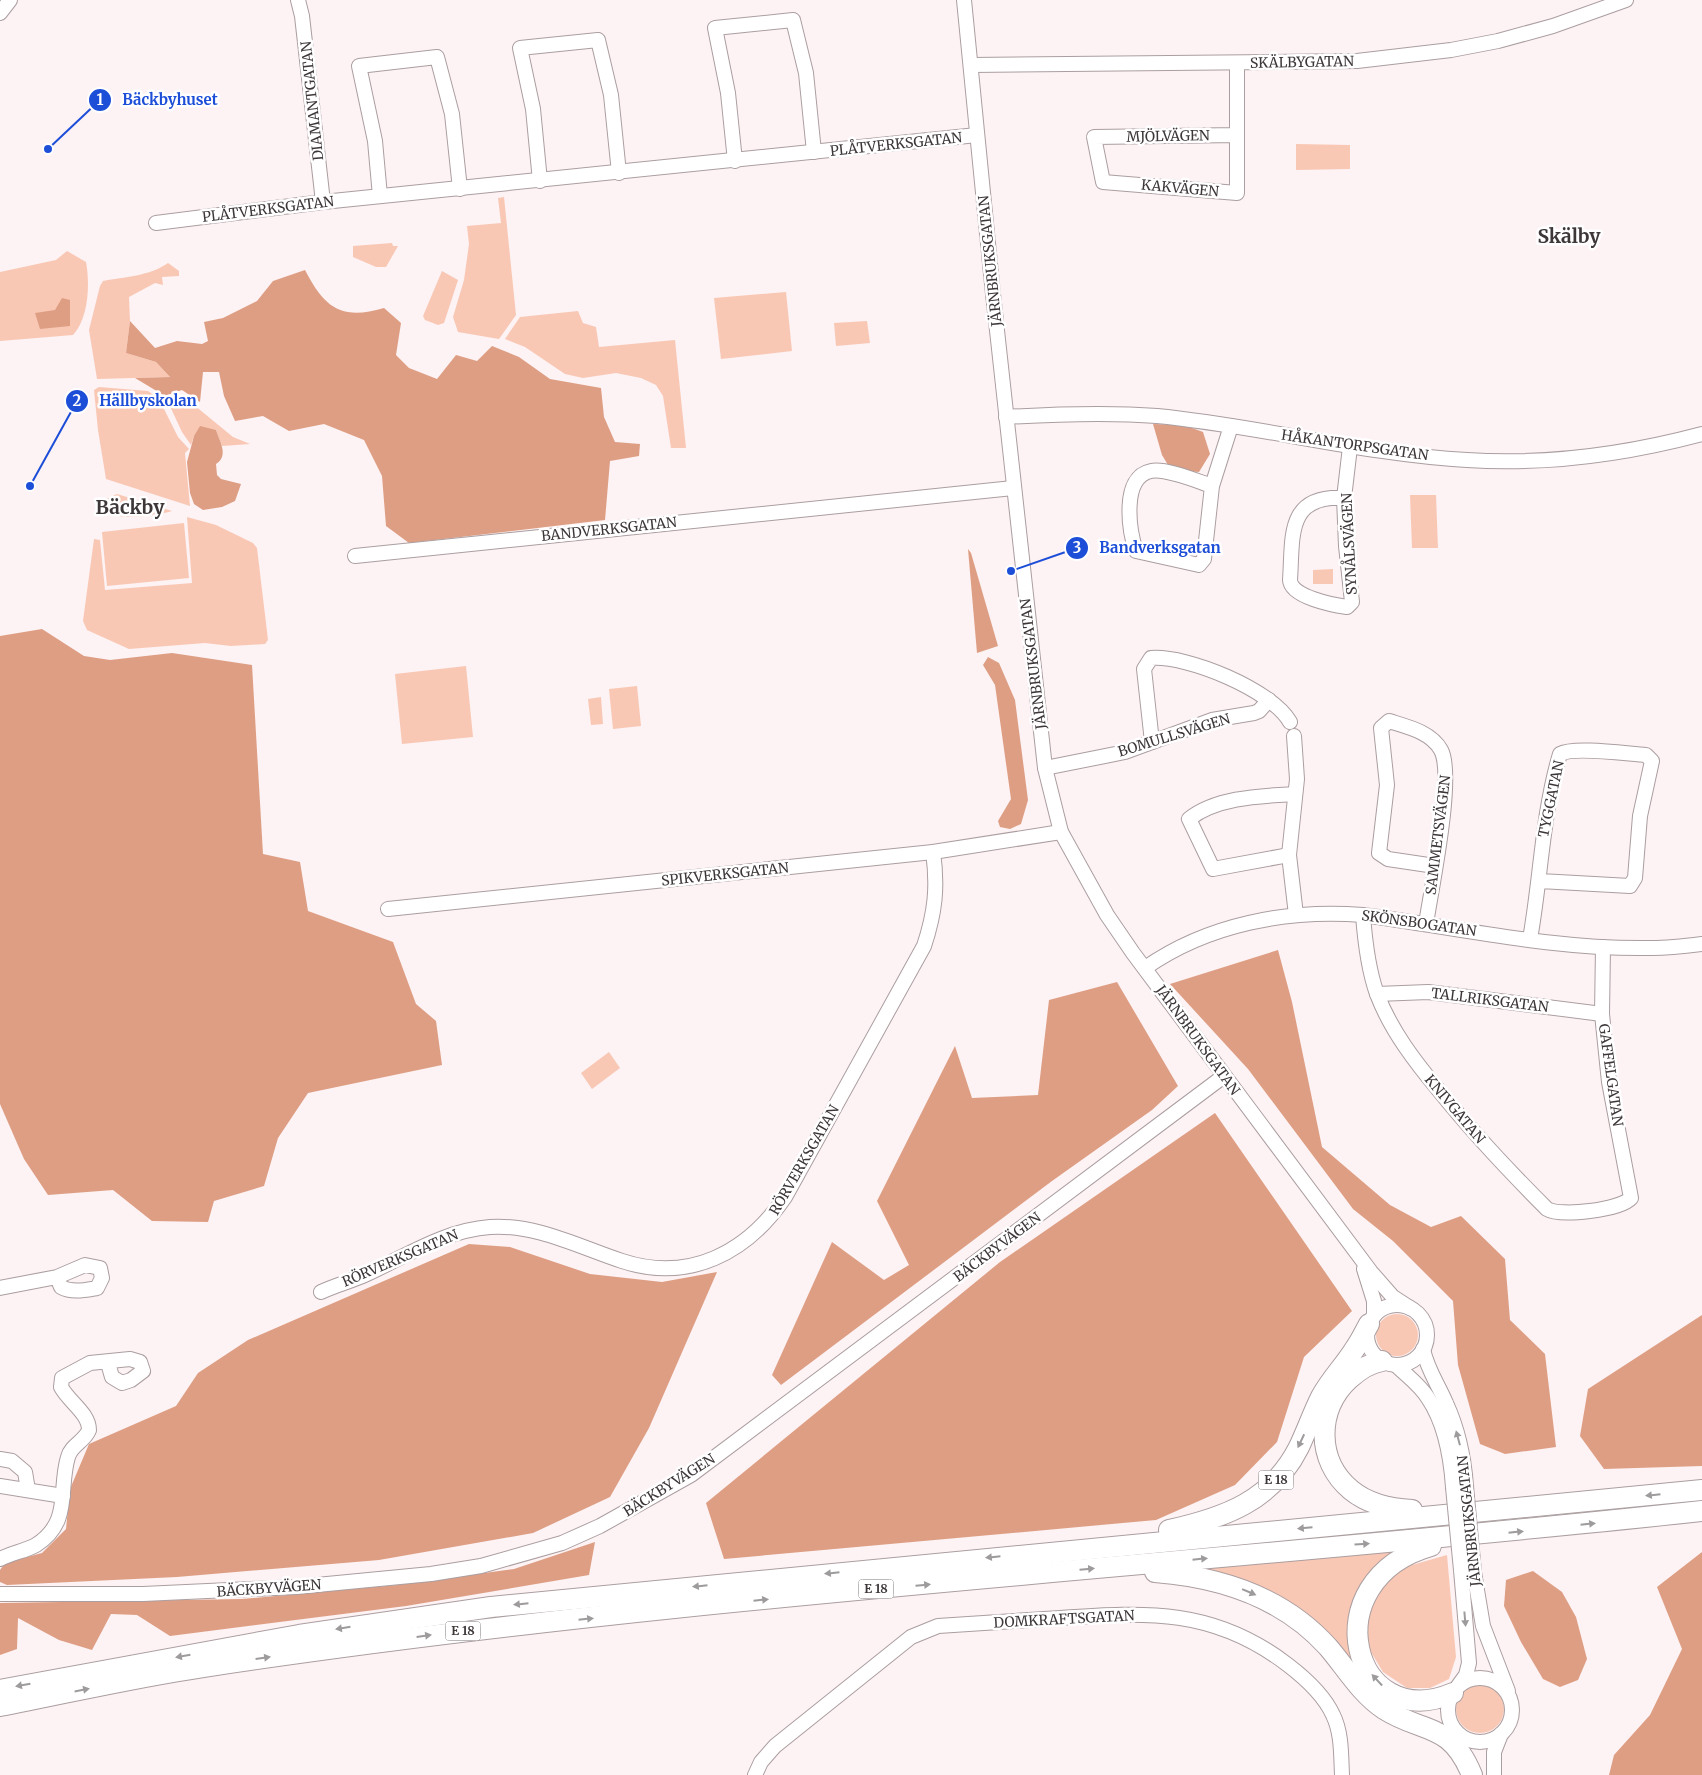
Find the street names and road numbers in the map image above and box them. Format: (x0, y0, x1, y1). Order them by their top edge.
street label: DIAMANTGATAN (297, 40, 327, 162)
street label: SKÄLBYGATAN (1250, 52, 1354, 72)
street label: MJÖLVÄGEN (1126, 126, 1210, 146)
street label: PLÅTVERKSGATAN (829, 127, 963, 160)
street label: KAKVÄGEN (1140, 176, 1220, 200)
street label: PLÅTVERKSGATAN (201, 191, 335, 226)
street label: JÄRNBRUKSGATAN (974, 194, 1006, 328)
street label: HÅKANTORPSGATAN (1280, 425, 1430, 464)
street label: SYNÅLSVÄGEN (1336, 492, 1361, 596)
street label: BANDVERKSGATAN (540, 513, 678, 545)
street label: JÄRNBRUKSGATAN (1016, 597, 1050, 731)
street label: BOMULLSVÄGEN (1116, 709, 1233, 761)
street label: TYGGATAN (1534, 759, 1568, 839)
street label: SAMMETSVÄGEN (1422, 774, 1454, 896)
street label: SPIKVERKSGATAN (660, 858, 790, 890)
street label: SKÖNSBOGATAN (1360, 906, 1478, 940)
street label: JÄRNBRUKSGATAN (1151, 981, 1244, 1099)
street label: TALLRIKSGATAN (1430, 984, 1550, 1016)
street label: GAFFELGATAN (1595, 1023, 1627, 1128)
street label: KNIVGATAN (1421, 1071, 1489, 1147)
street label: RÖRVERKSGATAN (765, 1102, 843, 1218)
street label: BÄCKBYVÄGEN (950, 1208, 1044, 1286)
street label: RÖRVERKSGATAN (339, 1225, 461, 1291)
street label: BÄCKBYVÄGEN (620, 1450, 718, 1520)
street label: JÄRNBRUKSGATAN (1453, 1454, 1485, 1588)
road number: E 18 (1258, 1470, 1294, 1490)
street label: BÄCKBYVÄGEN (216, 1575, 322, 1601)
road number: E 18 (858, 1580, 894, 1598)
street label: DOMKRAFTSGATAN (993, 1606, 1135, 1632)
road number: E 18 (446, 1622, 480, 1640)

